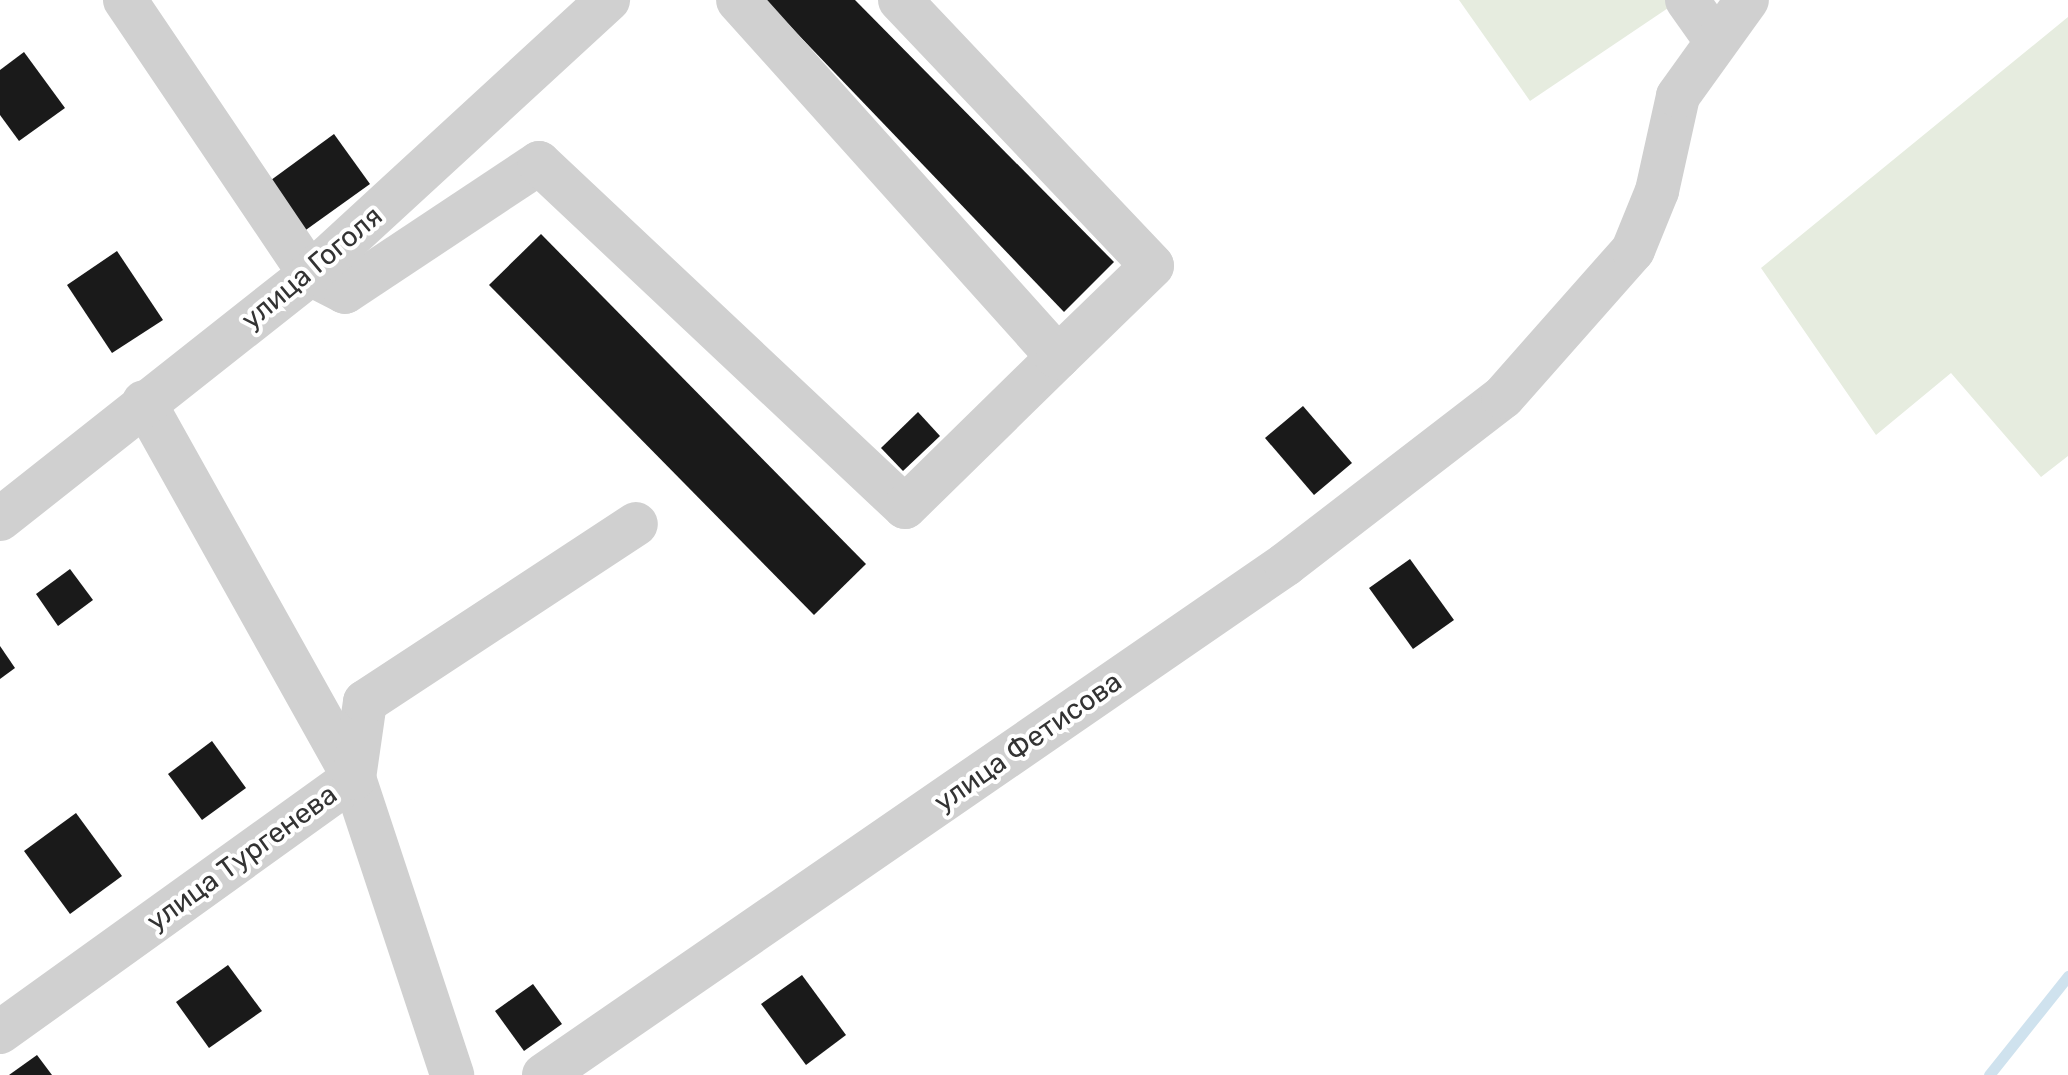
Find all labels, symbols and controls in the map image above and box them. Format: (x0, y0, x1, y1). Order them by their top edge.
street label: улица Гоголя (235, 199, 389, 337)
street label: улица Фетисова (928, 665, 1128, 819)
street label: улица Тургенева (140, 778, 344, 938)

